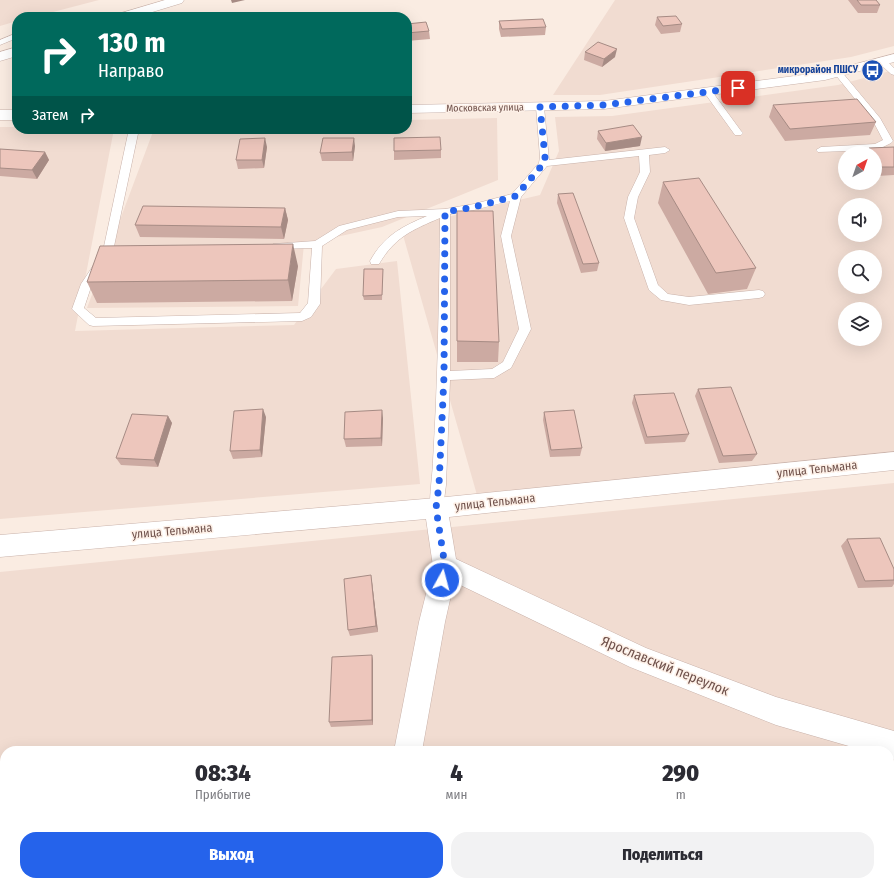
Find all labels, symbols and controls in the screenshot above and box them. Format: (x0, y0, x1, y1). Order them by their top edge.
text: 130 m (98, 26, 166, 59)
icon: right (32, 28, 84, 80)
bus stop icon: микрорайон ПШСУ (860, 57, 886, 83)
text: Направо (98, 60, 164, 82)
place label: микрорайон ПШСУ (778, 64, 859, 76)
pin (721, 71, 755, 105)
icon: arrive (727, 77, 749, 99)
street label: Московская улица (446, 101, 524, 115)
icon: right (76, 104, 98, 126)
text: Затем (32, 106, 68, 124)
north arrow (838, 146, 882, 190)
map controls (838, 146, 882, 346)
button: sound (838, 198, 882, 242)
button: search (838, 250, 882, 294)
button: layers (838, 302, 882, 346)
street label: улица Тельмана (776, 458, 858, 480)
street label: улица Тельмана (454, 491, 536, 513)
street label: улица Тельмана (131, 520, 213, 541)
position arrow (421, 559, 463, 601)
street label: Ярославский переулок (599, 633, 732, 700)
text: 08:34 (195, 759, 251, 787)
text: 4 (450, 759, 463, 787)
text: 290 (662, 759, 699, 787)
text: Прибытие (195, 787, 251, 802)
text: мин (446, 787, 467, 802)
text: m (676, 787, 686, 802)
button: Выход (20, 832, 443, 878)
button: Поделиться (451, 832, 874, 878)

